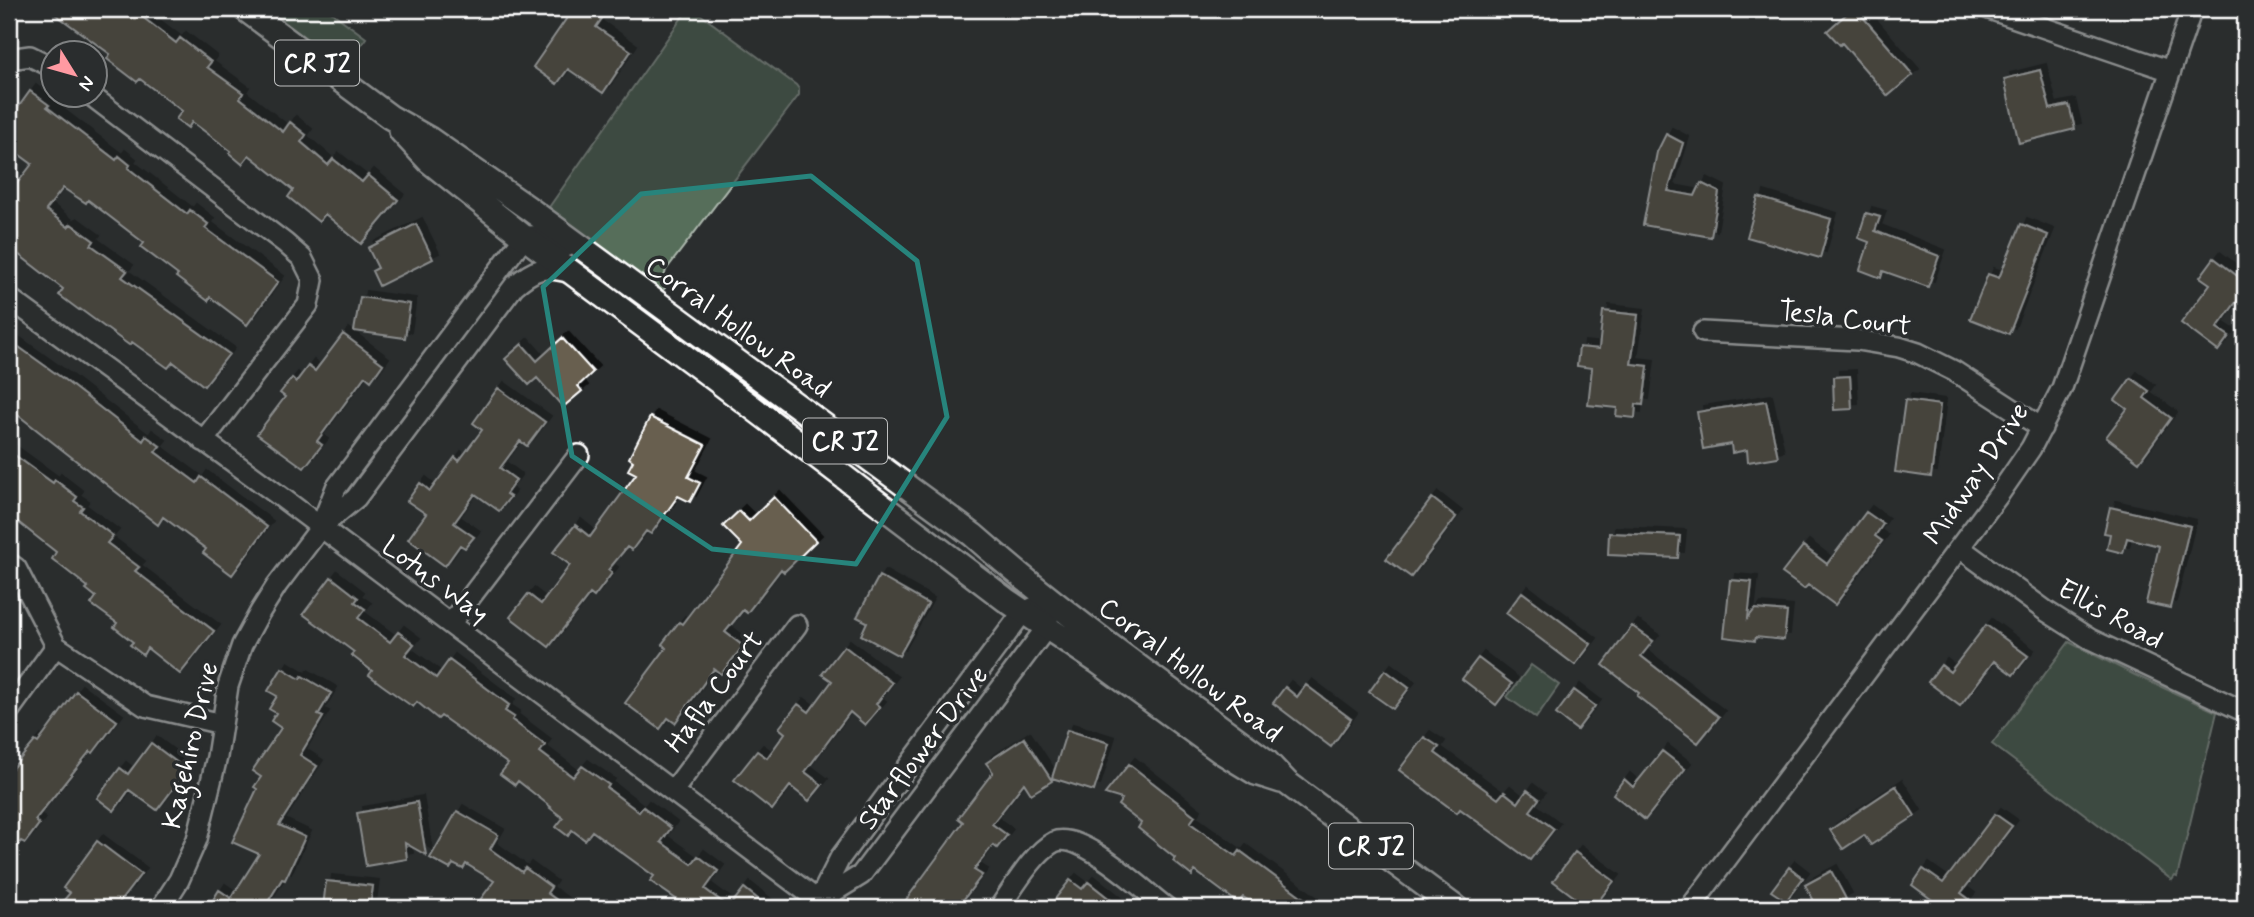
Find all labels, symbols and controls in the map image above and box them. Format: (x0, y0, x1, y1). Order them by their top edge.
north arrow (38, 38, 108, 108)
road number: CR J2 (275, 40, 359, 86)
text: N (73, 71, 100, 96)
street label: Corral Hollow Road (637, 248, 838, 408)
street label: Tesla Court (1776, 293, 1913, 346)
street label: Midway Drive (1916, 396, 2038, 553)
road number: CR J2 (803, 418, 887, 463)
street label: Lotus Way (373, 529, 496, 633)
street label: Ellis Road (2050, 571, 2169, 659)
street label: Corral Hollow Road (1090, 590, 1289, 752)
street label: Hafla Court (657, 624, 773, 761)
street label: Kagehiro Drive (154, 658, 232, 833)
street label: Starflower Drive (850, 659, 998, 838)
road number: CR J2 (1329, 824, 1413, 868)

